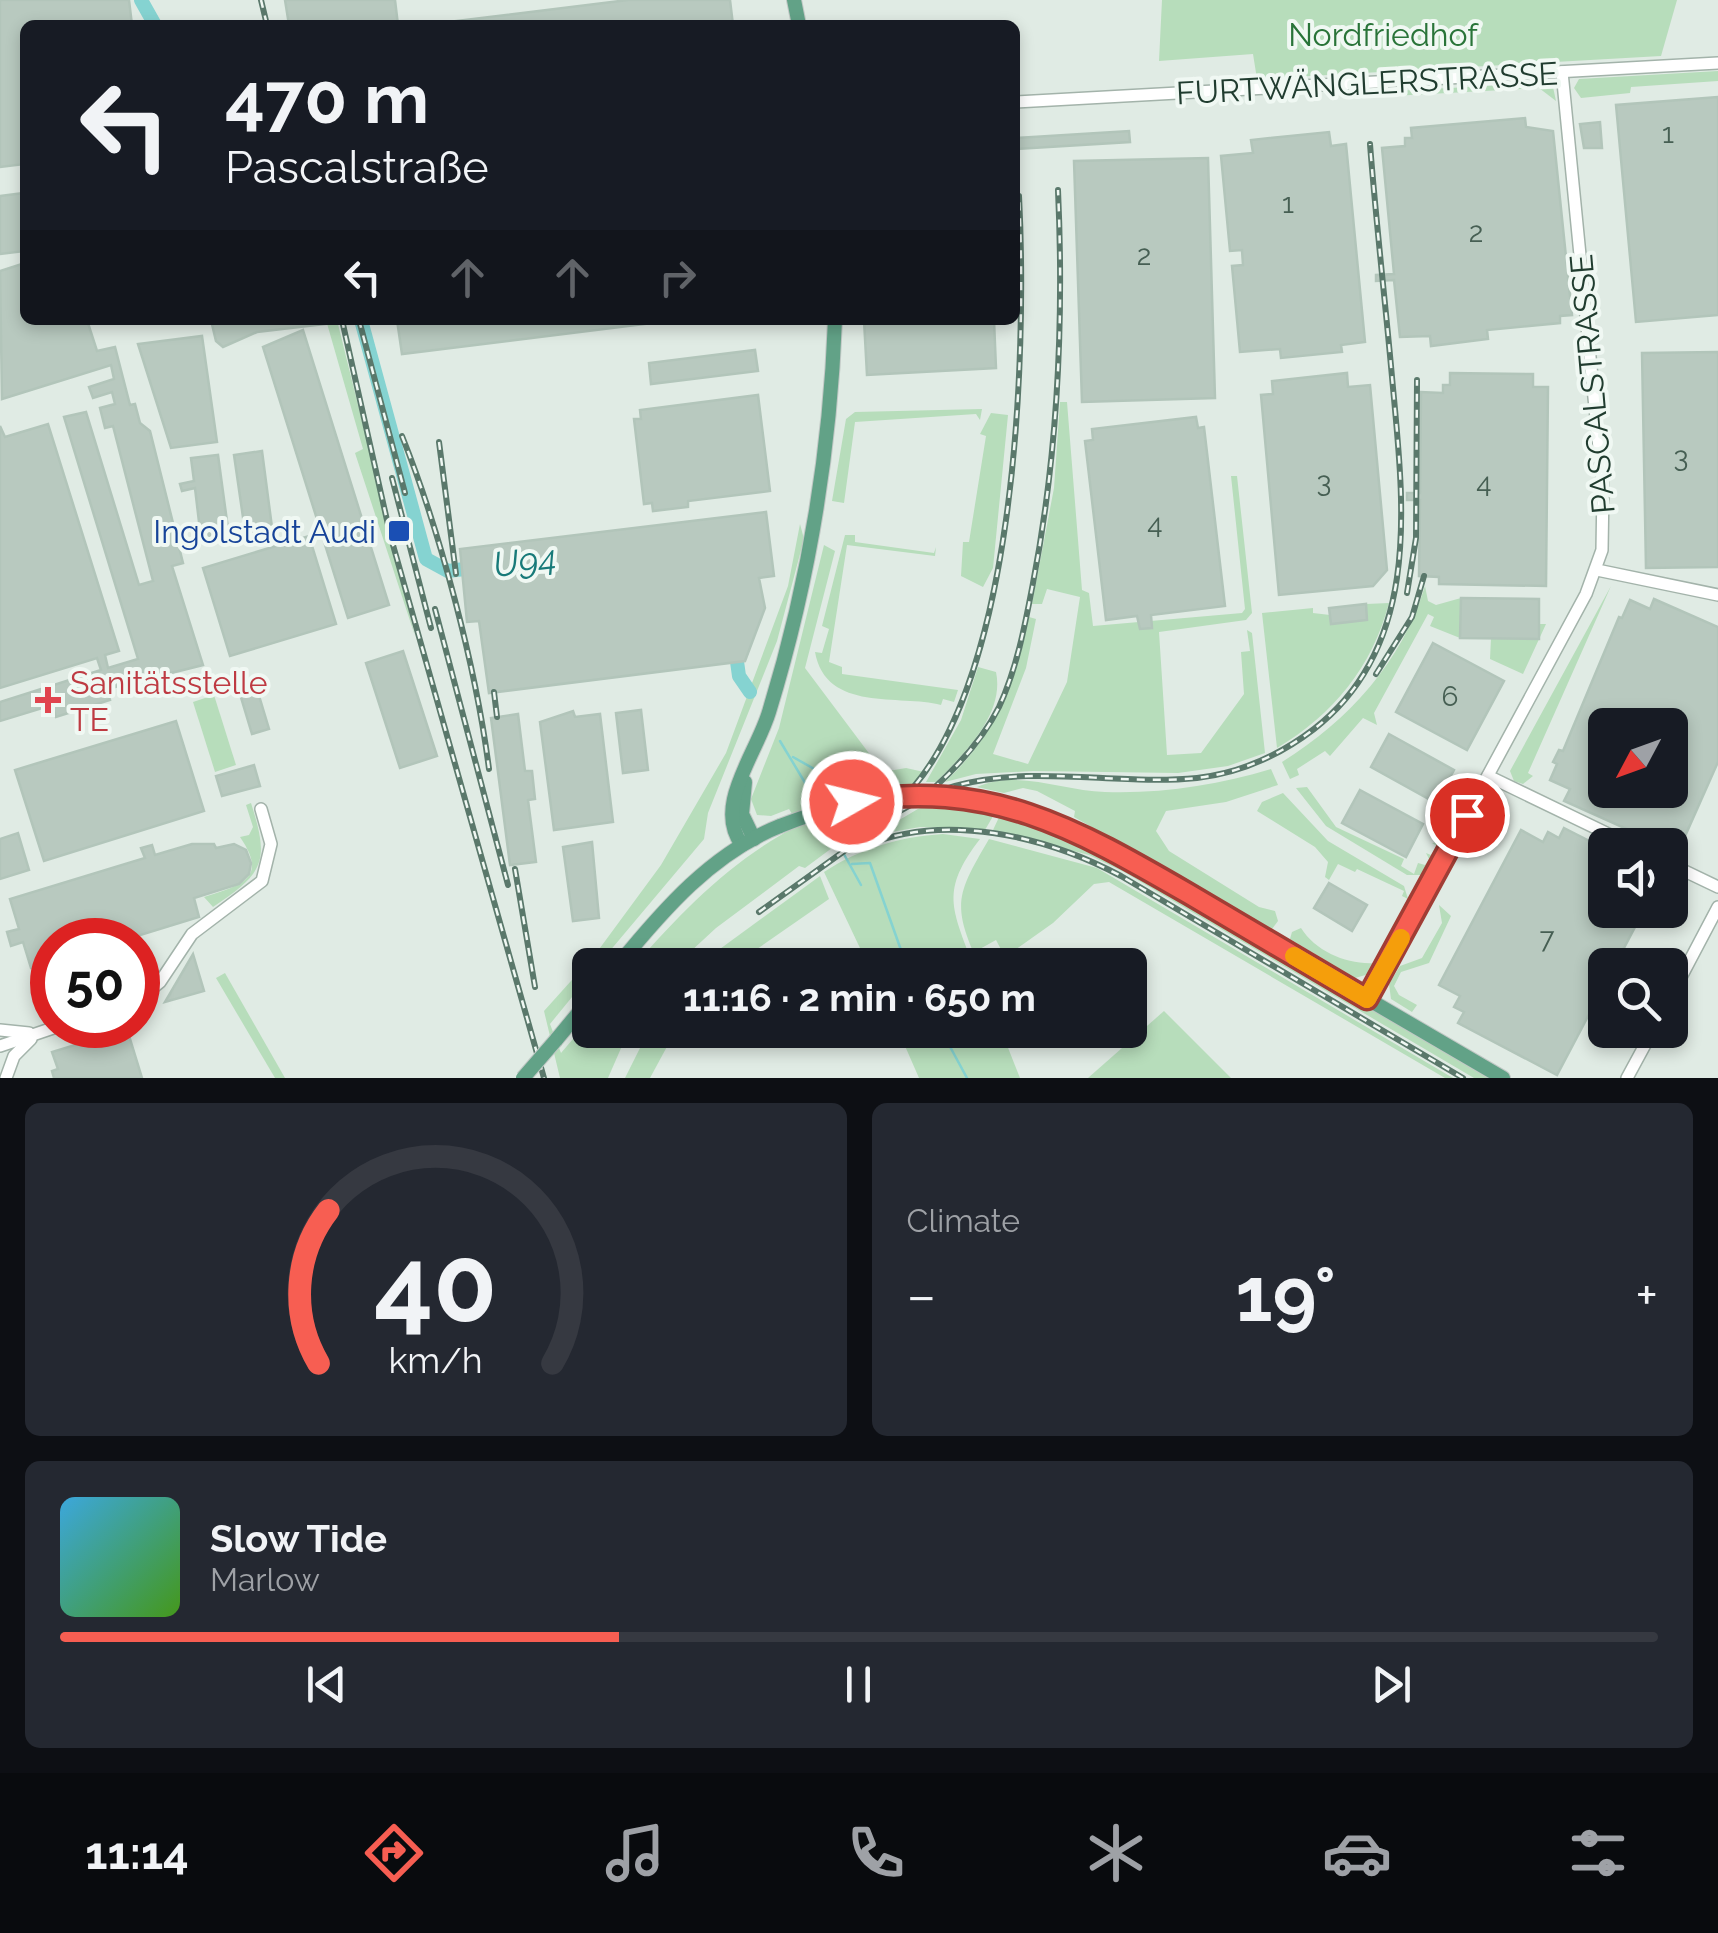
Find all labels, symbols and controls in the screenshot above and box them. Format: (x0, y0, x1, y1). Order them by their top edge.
park label: Nordfriedhof (1288, 16, 1479, 53)
street label: FURTWÄNGLERSTRASSE (1175, 55, 1559, 111)
text: 470 m (225, 57, 429, 139)
icon: left (60, 60, 190, 190)
house number: 1 (1662, 117, 1674, 150)
text: Pascalstraße (225, 141, 489, 194)
house number: 1 (1282, 187, 1294, 220)
house number: 2 (1469, 216, 1483, 249)
house number: 2 (1137, 239, 1151, 272)
icon: left (335, 250, 390, 305)
icon: ahead (440, 250, 495, 305)
icon: ahead (545, 250, 600, 305)
icon: right (650, 250, 705, 305)
street label: PASCALSTRASSE (1562, 253, 1622, 515)
house number: 3 (1674, 441, 1688, 474)
house number: 3 (1317, 466, 1331, 499)
house number: 4 (1476, 466, 1492, 499)
house number: 4 (1147, 507, 1163, 540)
place label: Ingolstadt Audi (153, 513, 376, 550)
marker: Ingolstadt Audi (386, 518, 412, 544)
water label: U94 (491, 537, 559, 585)
place label: Sanitätsstelle TE (70, 664, 268, 738)
house number: 6 (1442, 680, 1458, 713)
marker: Sanitätsstelle TE (35, 687, 61, 713)
north arrow (1588, 708, 1688, 808)
map controls (1588, 708, 1688, 1048)
position arrow (800, 750, 904, 854)
pin (1425, 773, 1510, 858)
icon: arrive (1440, 788, 1495, 843)
button: sound (1588, 828, 1688, 928)
speed limit sign: 50 (30, 918, 160, 1048)
house number: 7 (1540, 922, 1555, 955)
button: search (1588, 948, 1688, 1048)
text: 11:16 · 2 min · 650 m (683, 975, 1036, 1020)
text: Climate (907, 1202, 1020, 1239)
text: 40 (374, 1223, 497, 1345)
text: 19° (1235, 1250, 1336, 1339)
text: − (907, 1263, 936, 1328)
text: + (1635, 1263, 1658, 1328)
text: km/h (389, 1339, 483, 1381)
text: Slow Tide (210, 1516, 387, 1561)
text: Marlow (210, 1561, 320, 1598)
icon: previous (299, 1657, 354, 1712)
icon: pause (831, 1657, 886, 1712)
icon: next (1364, 1657, 1419, 1712)
icon: directions (359, 1818, 429, 1888)
icon: music (600, 1818, 670, 1888)
icon: phone (841, 1818, 911, 1888)
icon: climate (1081, 1818, 1151, 1888)
icon: car (1322, 1818, 1392, 1888)
icon: filters (1563, 1818, 1633, 1888)
text: 11:14 (85, 1827, 189, 1880)

